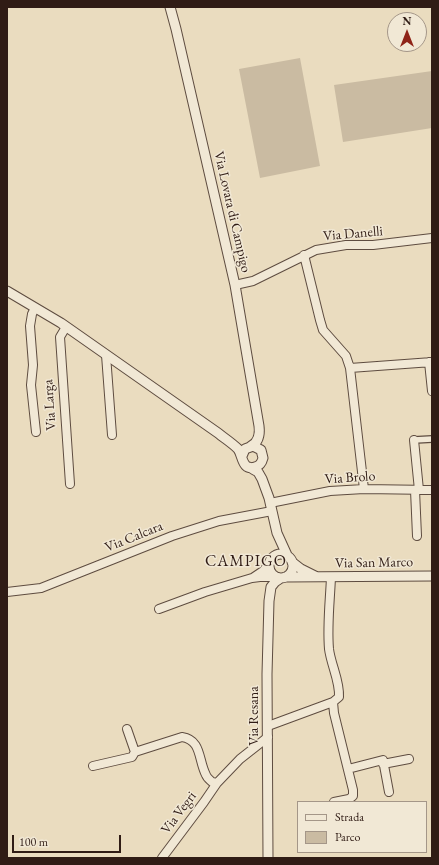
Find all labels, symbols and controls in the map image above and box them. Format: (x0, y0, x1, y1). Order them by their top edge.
north arrow (387, 12, 427, 52)
text: N (403, 14, 411, 28)
street label: Via Lovara di Campigo (210, 150, 254, 274)
street label: Via Danelli (322, 223, 384, 245)
street label: Via Larga (40, 379, 60, 431)
street label: Via Brolo (324, 468, 376, 488)
street label: Via Calcara (102, 518, 166, 556)
district label: CAMPIGO (205, 552, 287, 572)
street label: Via San Marco (335, 554, 413, 572)
street label: Via Resana (246, 686, 262, 746)
street label: Via Vegri (158, 789, 200, 837)
legend (297, 801, 427, 853)
text: Strada (335, 809, 364, 825)
scale bar (14, 827, 123, 853)
text: Parco (335, 829, 360, 845)
text: 100 m (19, 834, 48, 850)

